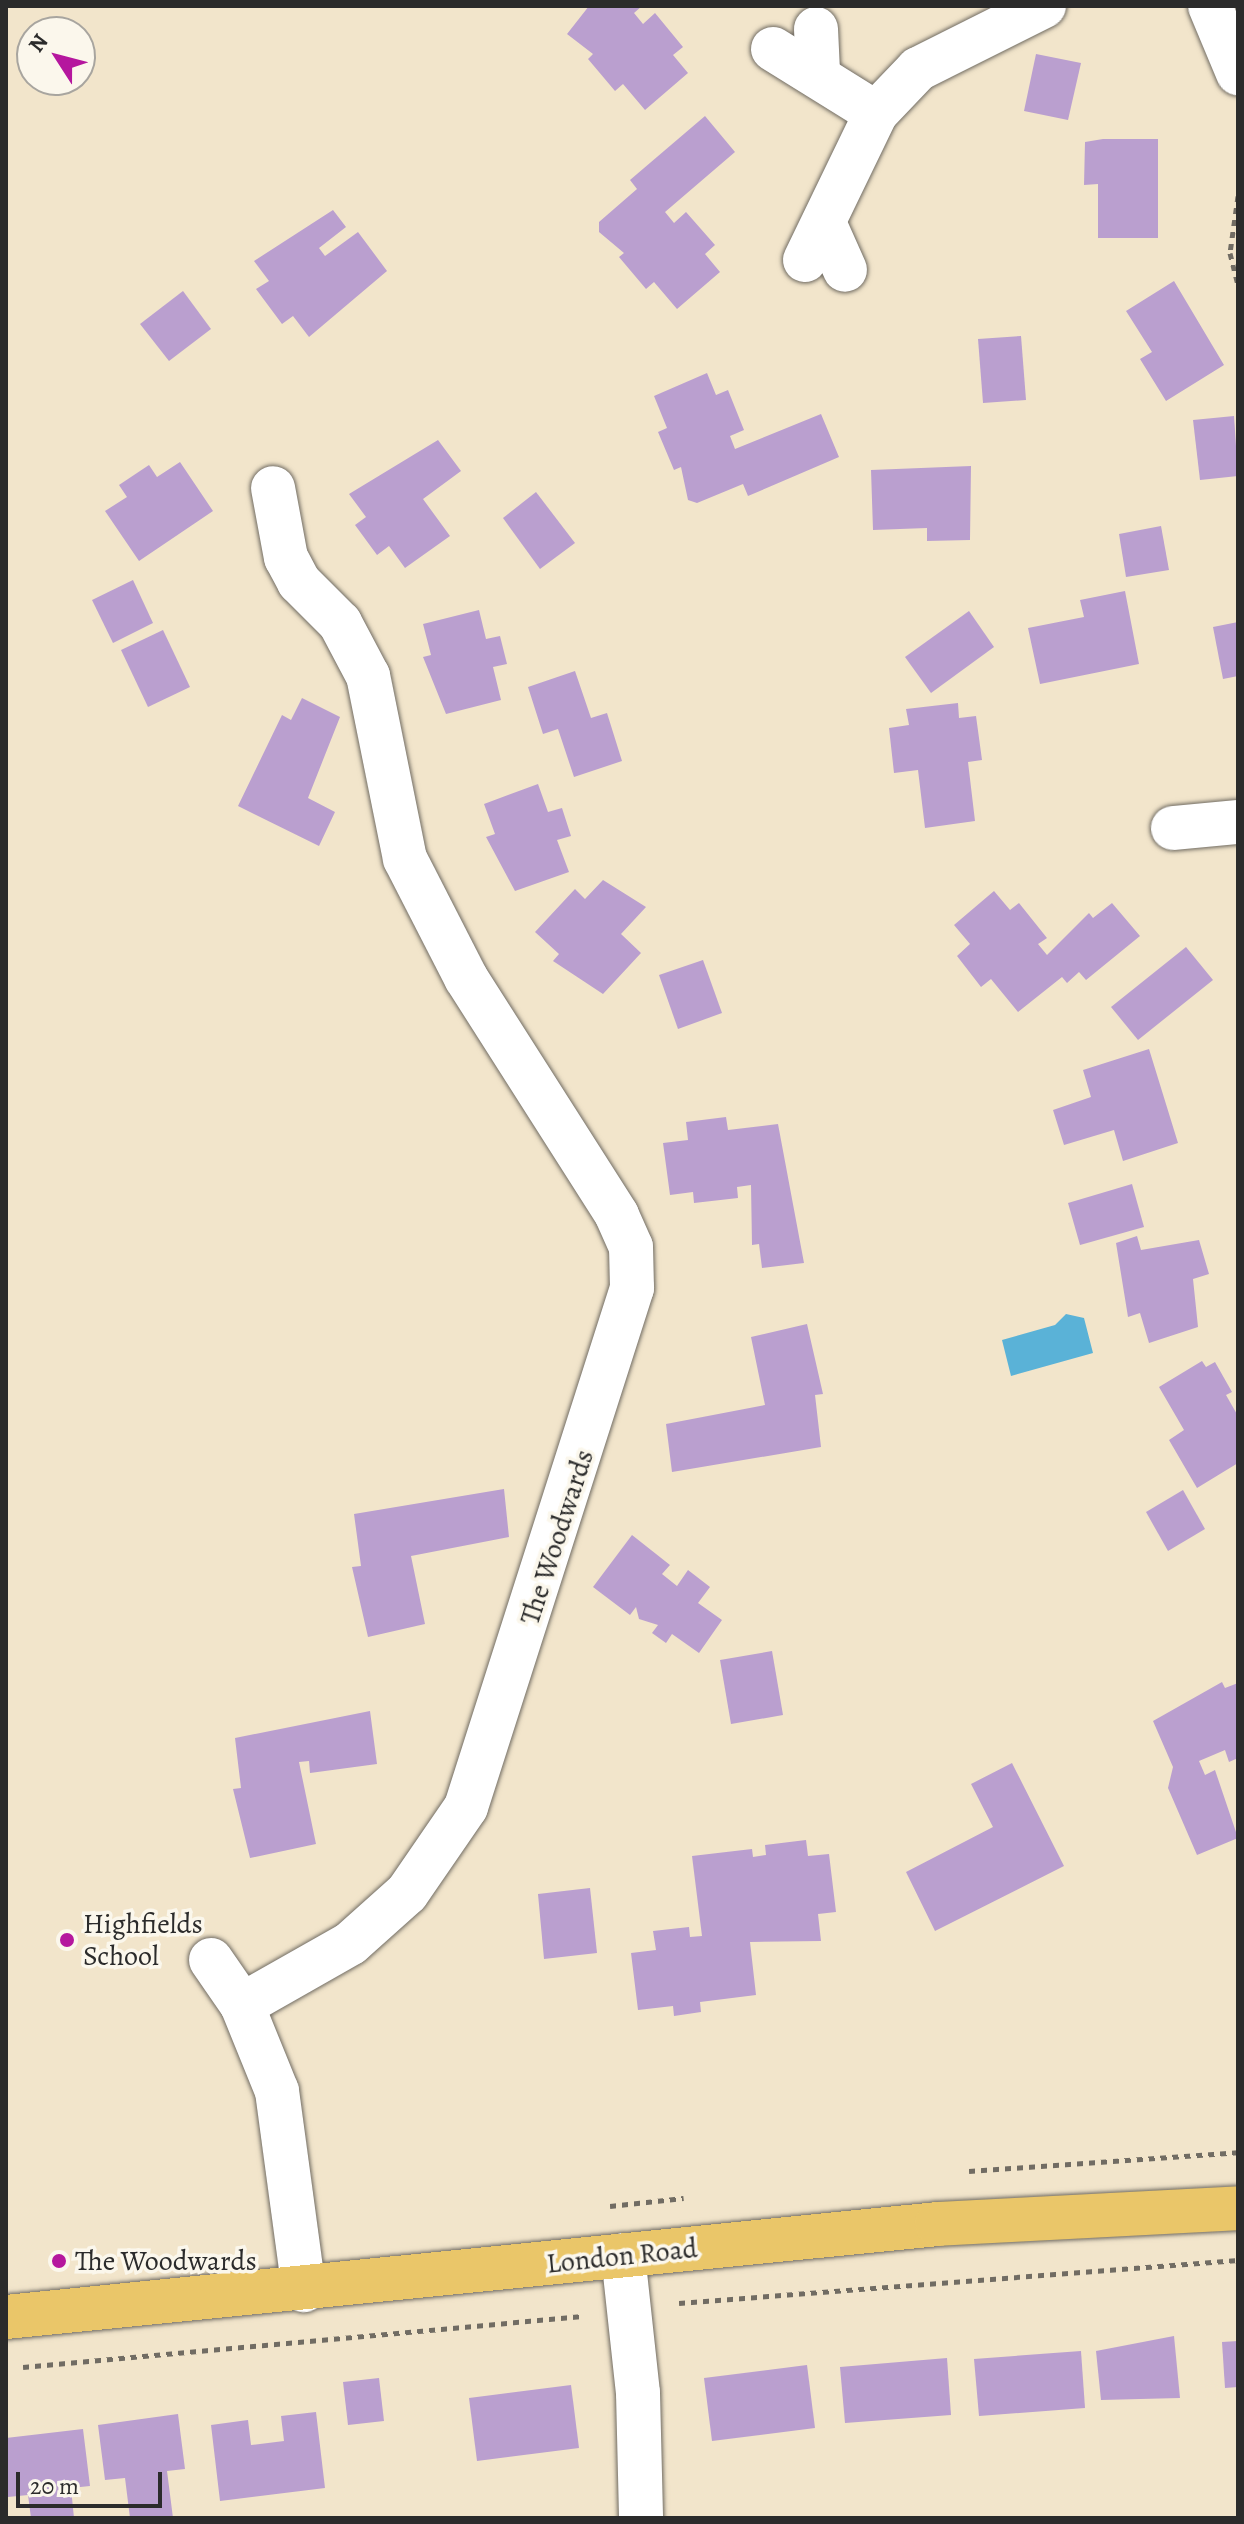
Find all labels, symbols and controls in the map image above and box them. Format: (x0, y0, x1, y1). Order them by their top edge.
north arrow (16, 16, 96, 96)
text: N (21, 28, 55, 58)
street label: The Woodwards (513, 1445, 601, 1629)
place label: Highfields School (83, 1907, 203, 1973)
marker: Highfields School (58, 1931, 76, 1949)
street label: London Road (545, 2231, 699, 2281)
place label: The Woodwards (75, 2244, 257, 2278)
marker: The Woodwards (50, 2252, 68, 2270)
scale bar (20, 2456, 166, 2506)
text: 20 m (30, 2470, 79, 2502)

